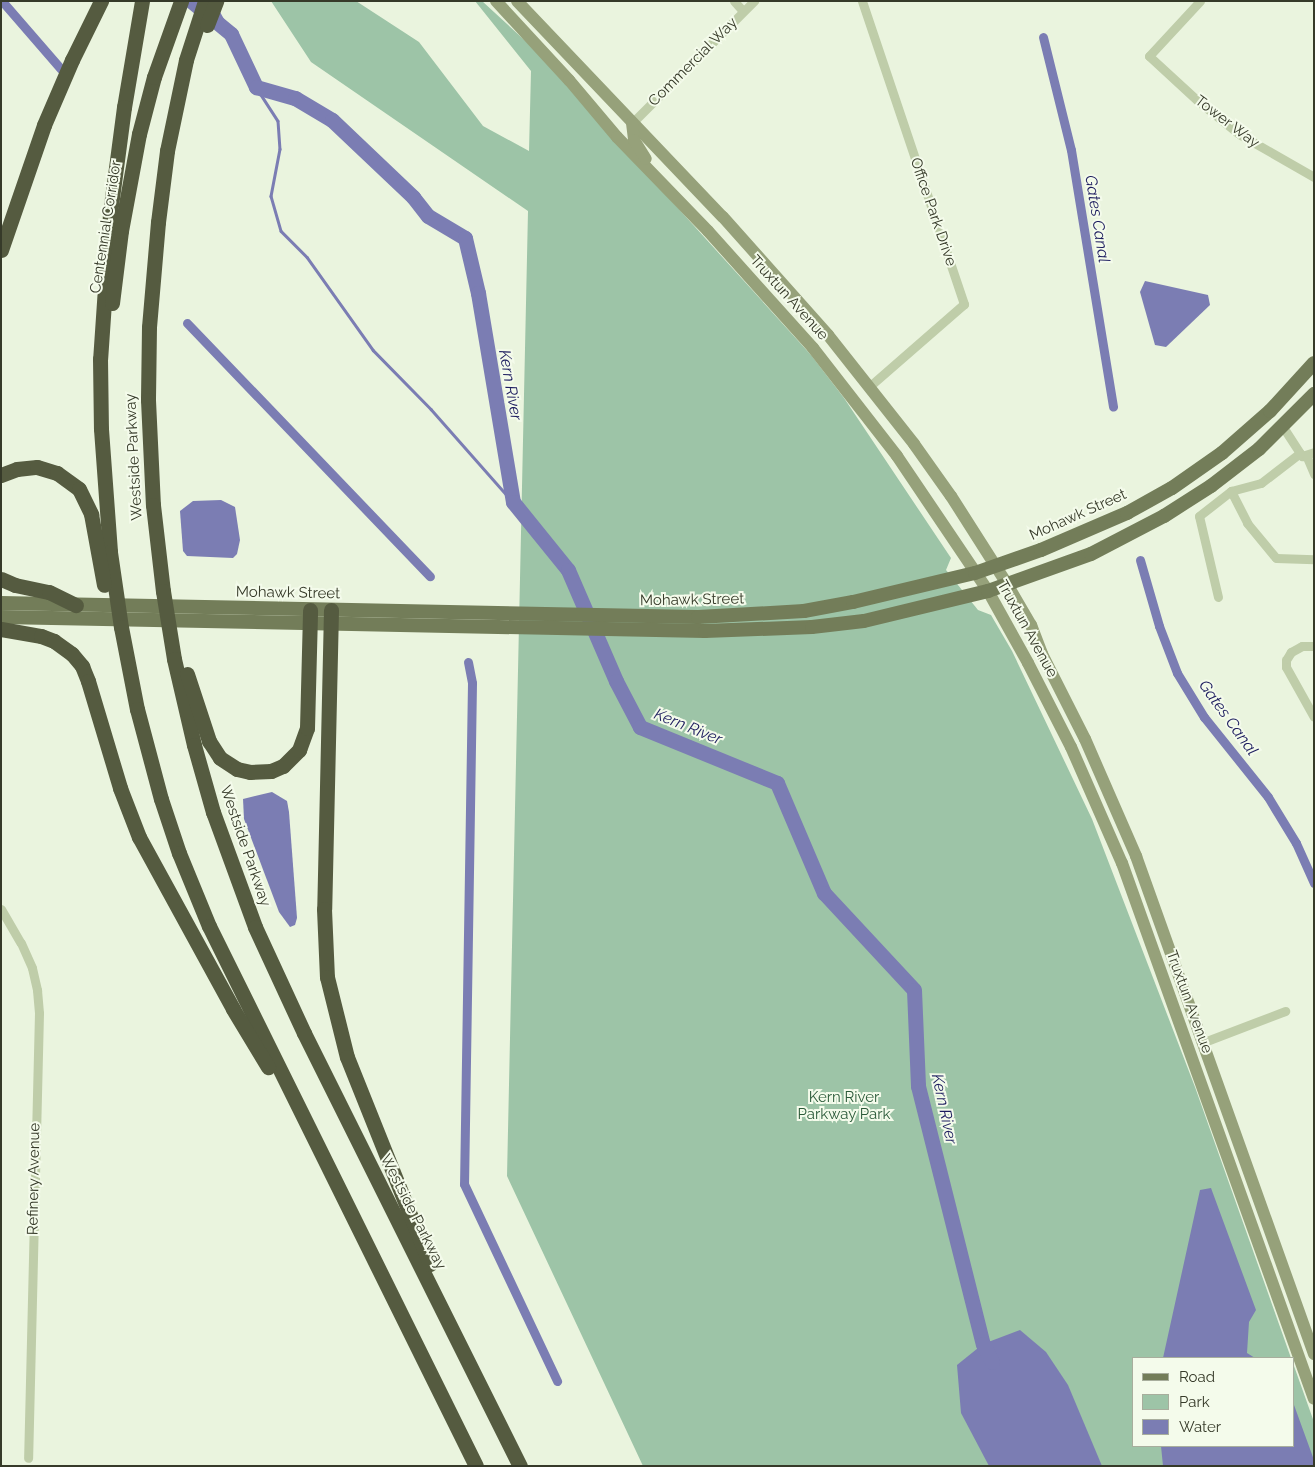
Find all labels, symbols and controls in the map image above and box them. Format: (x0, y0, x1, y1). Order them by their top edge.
street label: Commercial Way (645, 14, 741, 110)
street label: Tower Way (1191, 92, 1263, 152)
street label: Office Park Drive (906, 155, 960, 269)
street label: Centennial Corridor (87, 159, 125, 295)
water label: Gates Canal (1081, 174, 1113, 264)
street label: Truxtun Avenue (746, 252, 832, 344)
water label: Kern River (494, 348, 526, 422)
street label: Westside Parkway (122, 393, 146, 521)
street label: Mohawk Street (1027, 486, 1129, 544)
street label: Truxtun Avenue (993, 577, 1061, 681)
street label: Mohawk Street (236, 583, 340, 603)
street label: Mohawk Street (640, 590, 744, 610)
water label: Gates Canal (1194, 677, 1262, 759)
water label: Kern River (651, 705, 725, 749)
street label: Westside Parkway (216, 783, 274, 909)
street label: Truxtun Avenue (1162, 948, 1216, 1056)
water label: Kern River (927, 1072, 961, 1146)
park label: Kern River Parkway Park (797, 1088, 891, 1123)
street label: Refinery Avenue (24, 1122, 44, 1236)
street label: Westside Parkway (376, 1151, 450, 1273)
legend (1132, 1357, 1295, 1447)
text: Road (1179, 1368, 1215, 1386)
text: Park (1179, 1393, 1210, 1411)
text: Water (1179, 1418, 1221, 1436)

